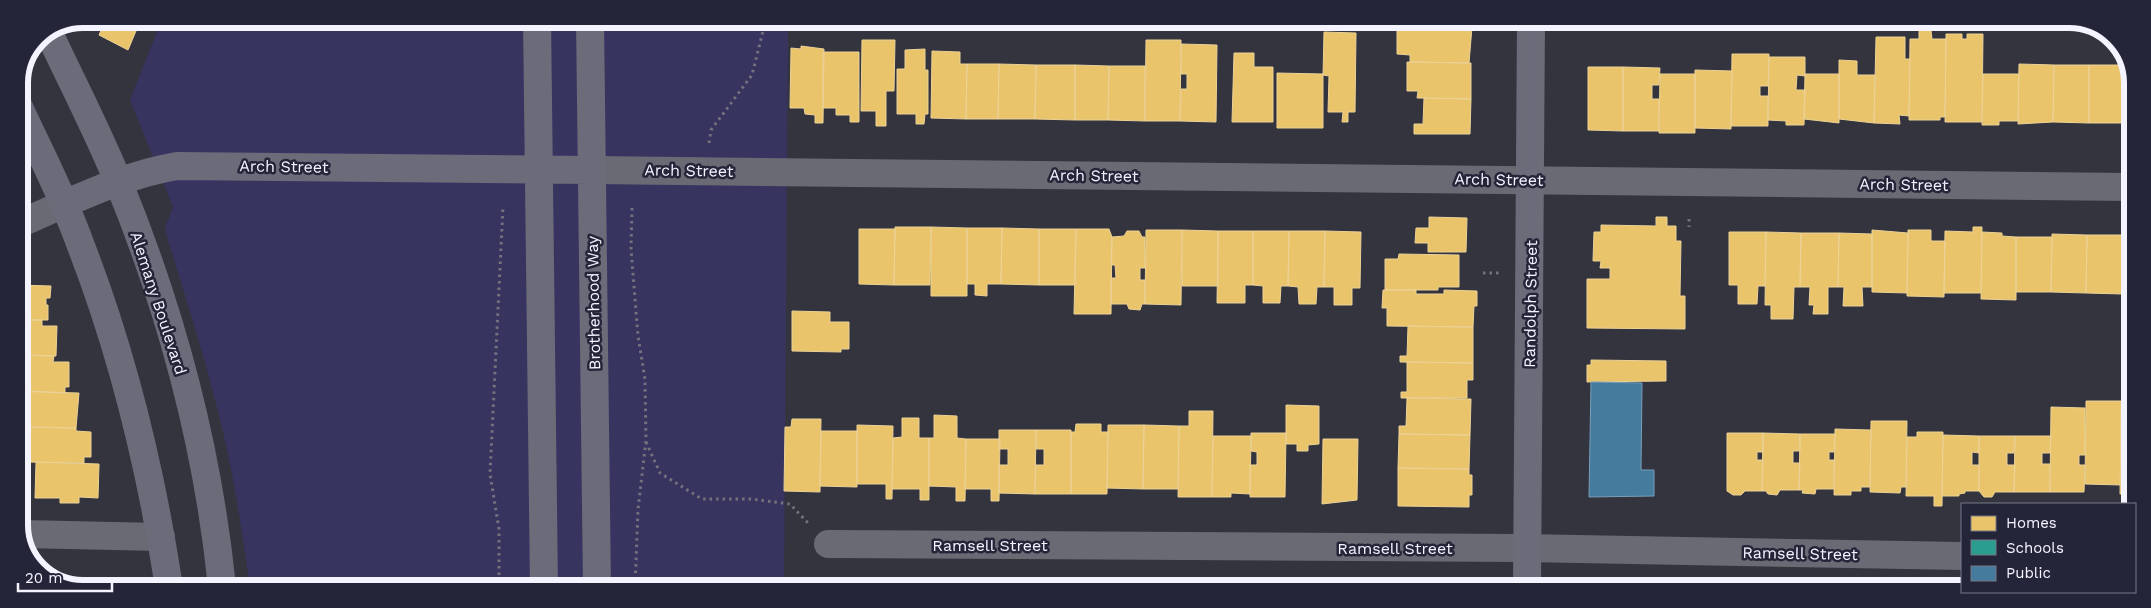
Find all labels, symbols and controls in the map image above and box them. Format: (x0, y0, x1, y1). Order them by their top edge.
street label: Arch Street (239, 156, 329, 177)
street label: Arch Street (644, 160, 734, 181)
street label: Arch Street (1049, 165, 1139, 186)
street label: Arch Street (1454, 169, 1544, 190)
street label: Arch Street (1859, 174, 1949, 195)
street label: Alemany Boulevard (126, 229, 191, 377)
street label: Brotherhood Way (583, 235, 604, 370)
street label: Randolph Street (1520, 240, 1541, 368)
legend (1961, 503, 2136, 593)
text: Homes (2006, 514, 2057, 532)
street label: Ramsell Street (932, 536, 1048, 555)
street label: Ramsell Street (1337, 539, 1453, 558)
text: Schools (2006, 539, 2064, 557)
street label: Ramsell Street (1742, 543, 1858, 564)
scale bar (18, 560, 111, 592)
text: Public (2006, 564, 2051, 582)
text: 20 m (25, 569, 63, 587)

